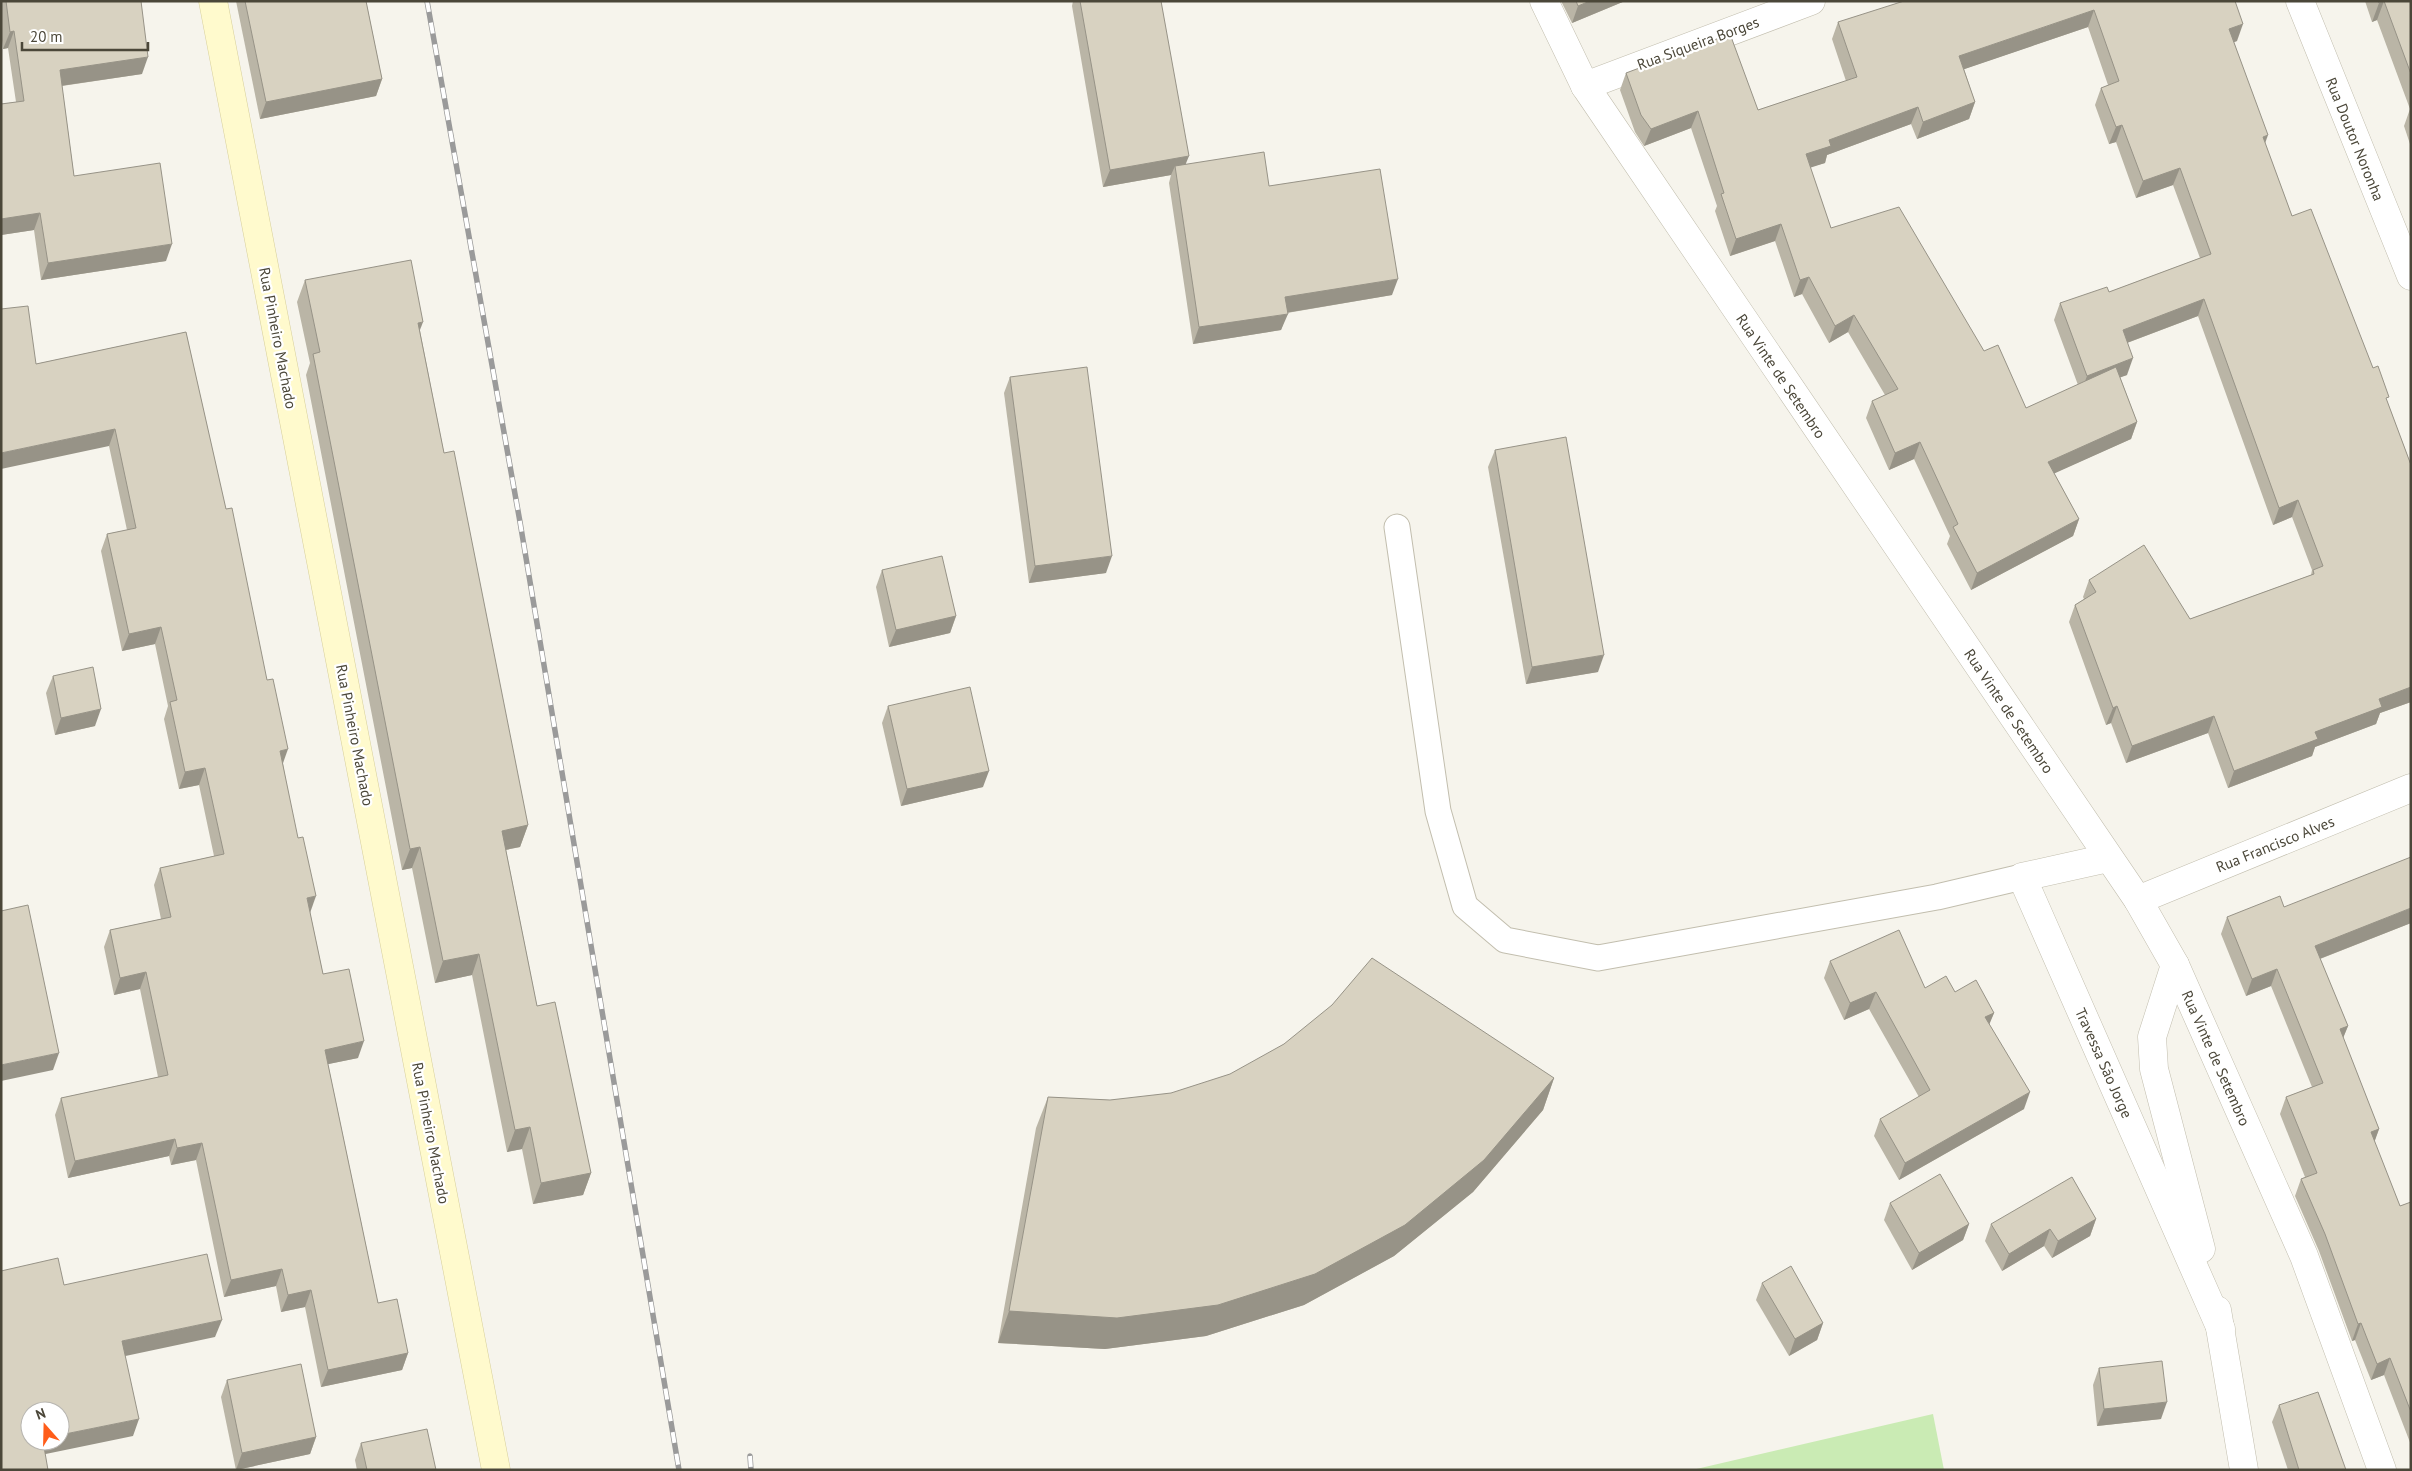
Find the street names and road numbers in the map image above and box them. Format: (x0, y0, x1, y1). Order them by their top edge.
street label: Rua Siqueira Borges (1634, 12, 1762, 74)
street label: Rua Doutor Noronha (2322, 75, 2388, 203)
street label: Rua Pinheiro Machado (255, 266, 301, 410)
street label: Rua Vinte de Setembro (1732, 310, 1830, 442)
street label: Rua Vinte de Setembro (1960, 645, 2058, 777)
street label: Rua Pinheiro Machado (332, 663, 378, 807)
street label: Rua Francisco Alves (2213, 812, 2337, 876)
street label: Rua Vinte de Setembro (2178, 987, 2254, 1129)
street label: Travessa São Jorge (2071, 1005, 2137, 1121)
street label: Rua Pinheiro Machado (408, 1061, 454, 1205)

